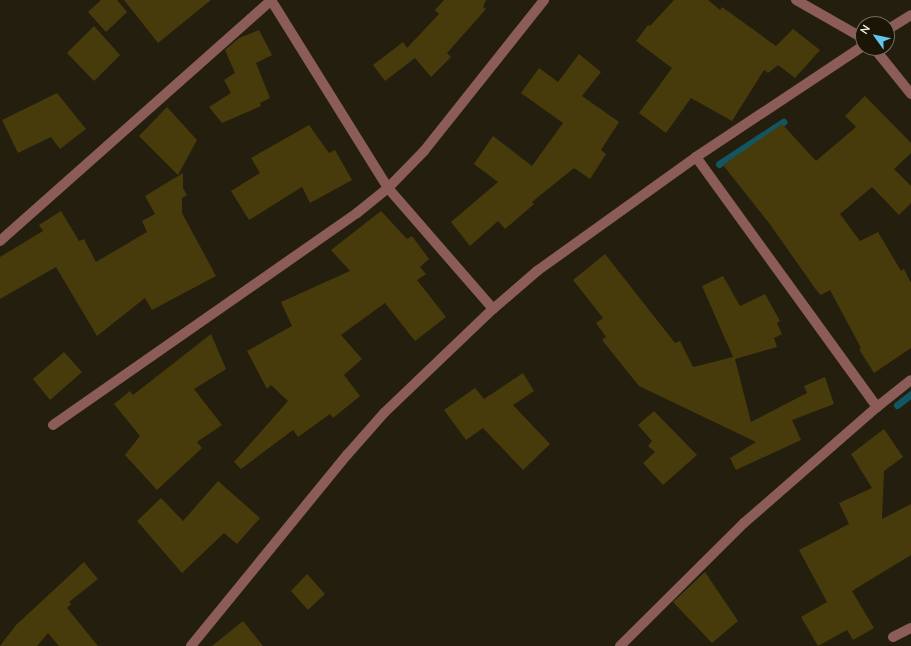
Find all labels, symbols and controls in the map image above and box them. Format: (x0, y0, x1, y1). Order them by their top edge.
north arrow (855, 16, 895, 56)
text: N (857, 22, 874, 37)

